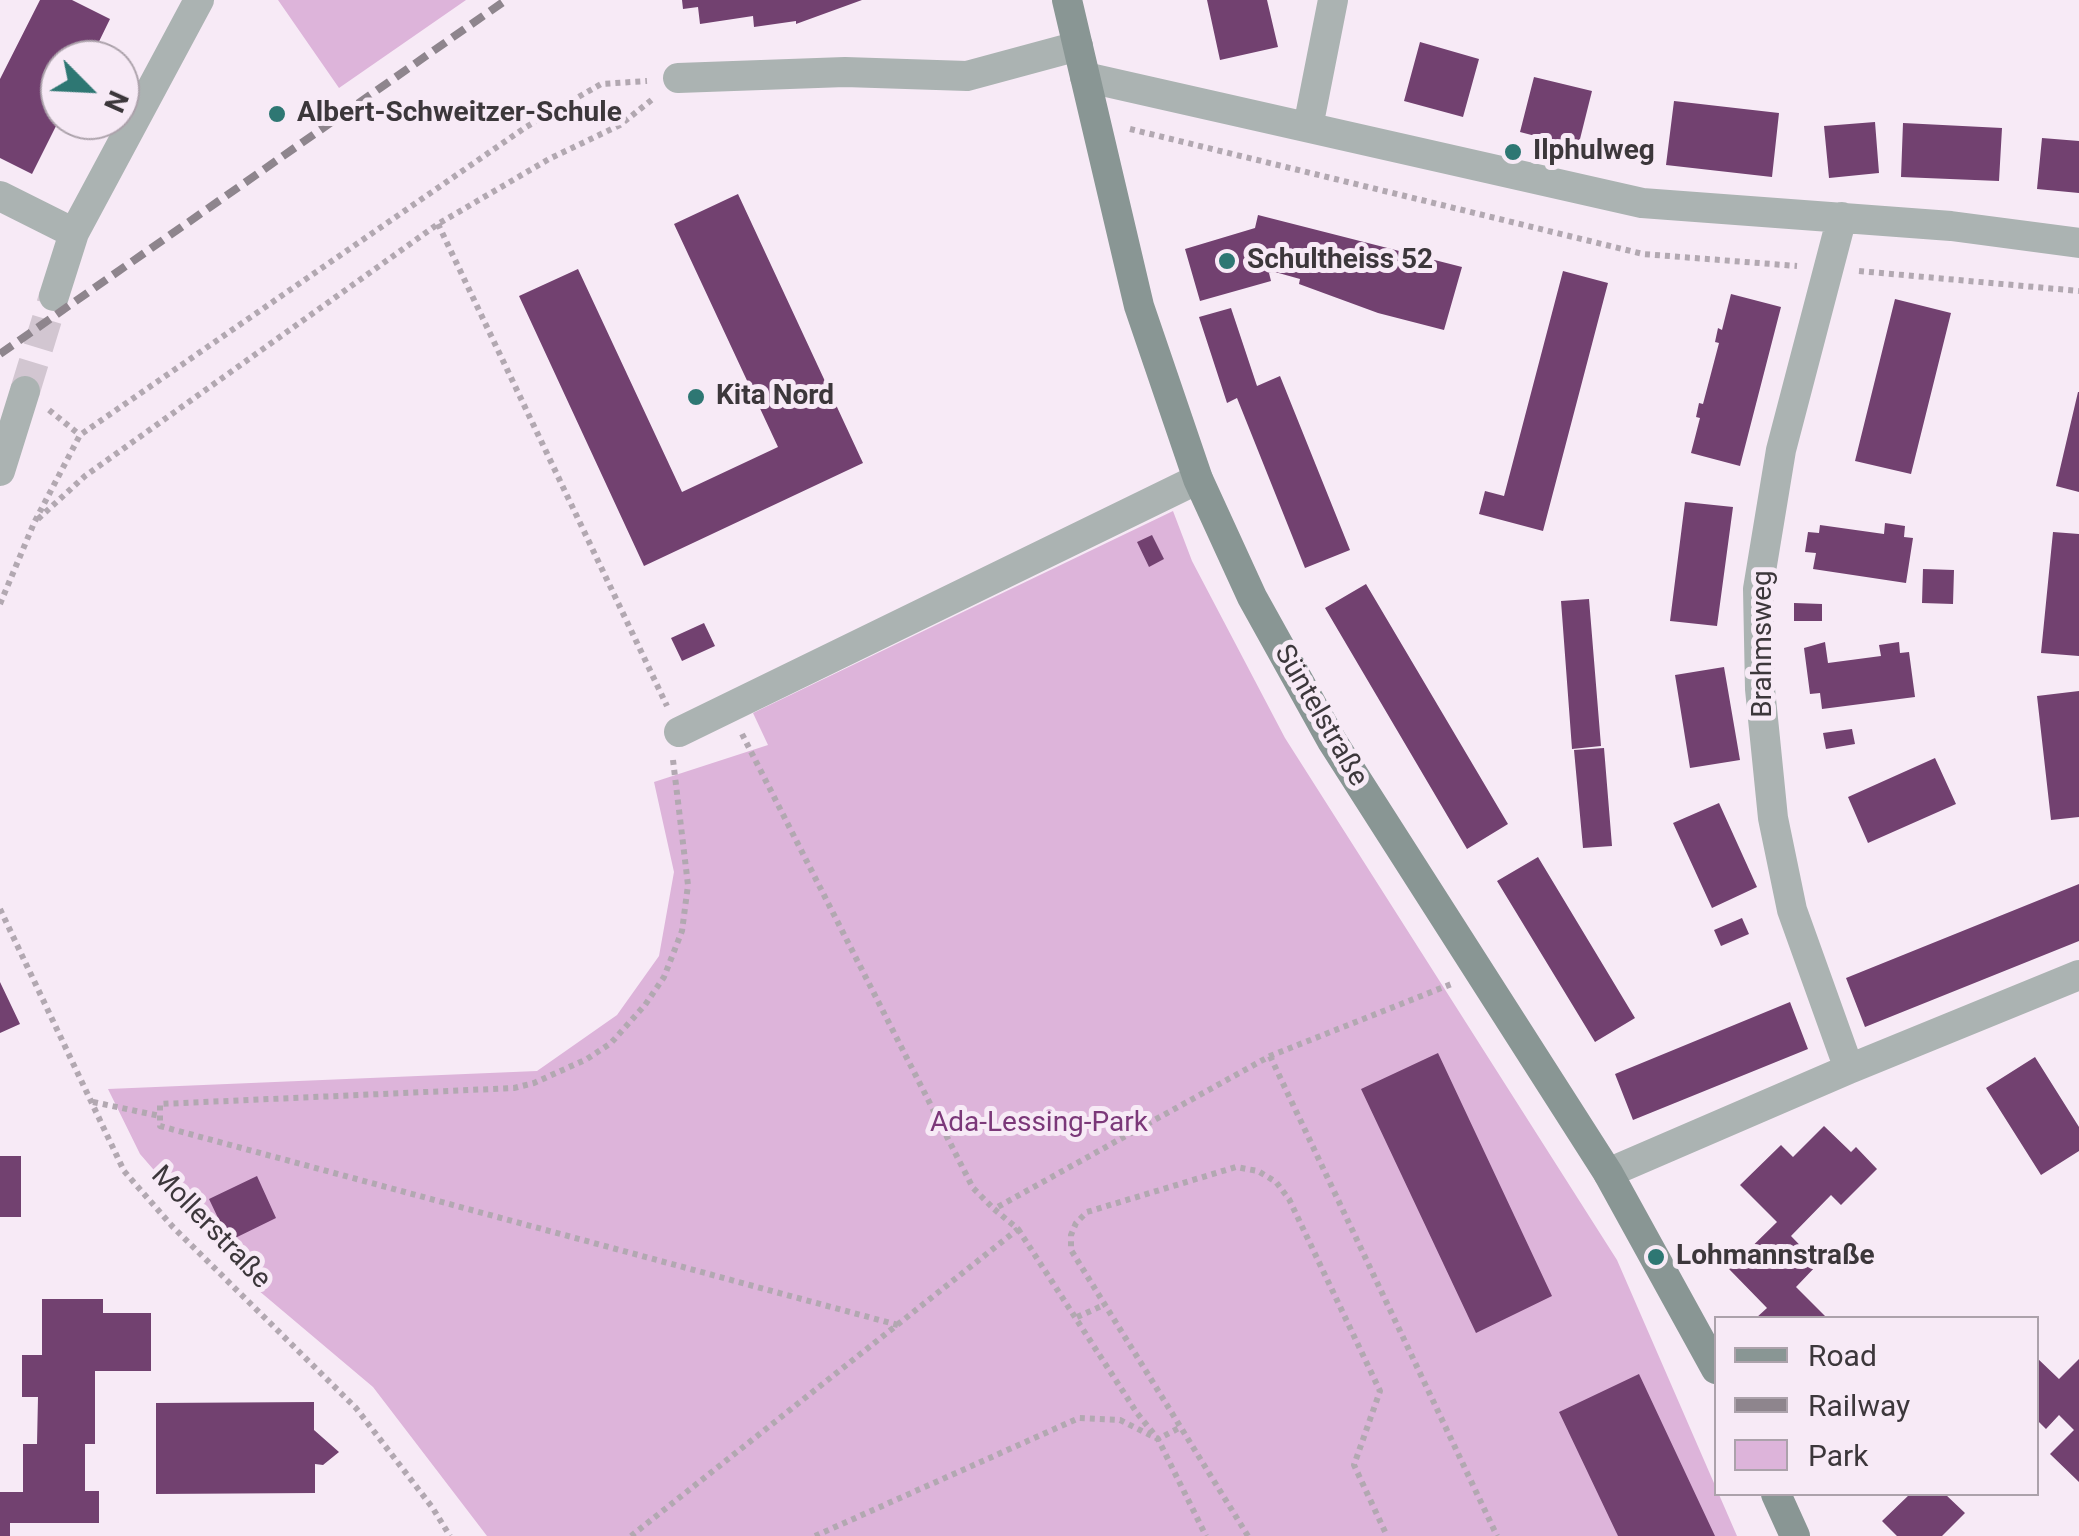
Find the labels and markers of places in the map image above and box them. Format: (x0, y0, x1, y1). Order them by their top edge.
place label: Albert-Schweitzer-Schule (297, 97, 622, 131)
marker: Albert-Schweitzer-Schule (266, 103, 288, 125)
place label: Ilphulweg (1533, 135, 1655, 169)
marker: Ilphulweg (1502, 141, 1524, 163)
place label: Schultheiss 52 (1247, 244, 1433, 278)
marker: Schultheiss 52 (1216, 250, 1238, 272)
place label: Kita Nord (716, 380, 834, 414)
marker: Kita Nord (685, 386, 707, 408)
place label: Lohmannstraße (1676, 1240, 1875, 1274)
marker: Lohmannstraße (1645, 1246, 1667, 1268)

